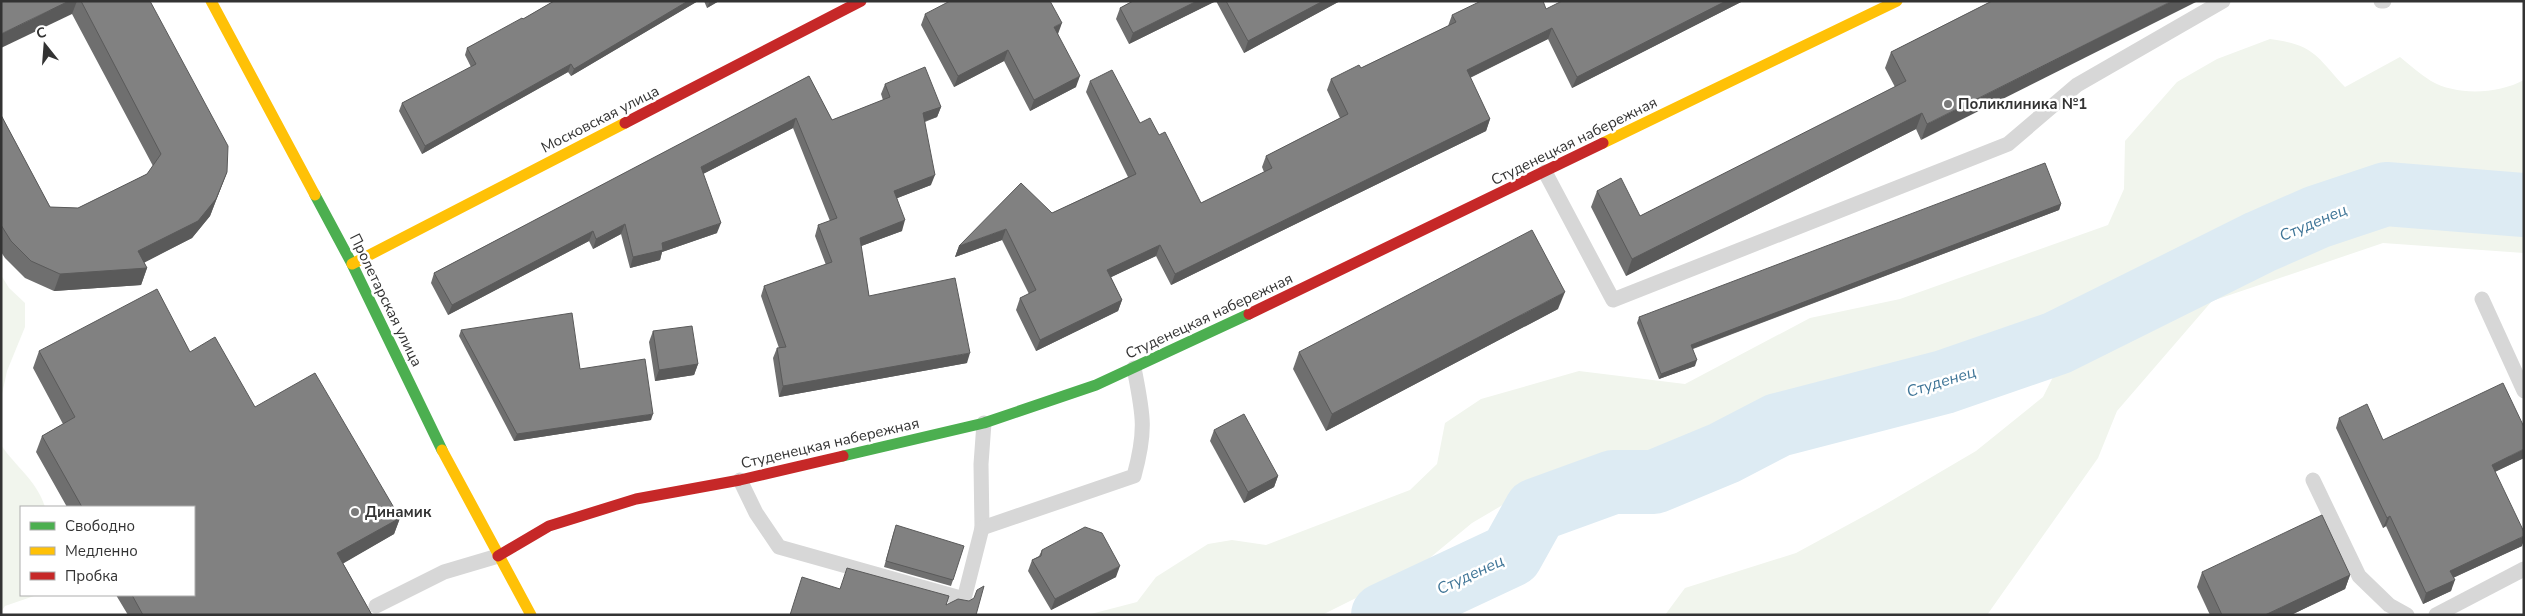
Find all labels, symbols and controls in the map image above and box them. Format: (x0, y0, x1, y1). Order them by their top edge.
north arrow (20, 20, 70, 70)
text: С (34, 22, 49, 44)
street label: Московская улица (538, 81, 662, 157)
street label: Студенецкая набережная (1488, 92, 1660, 190)
place label: Поликлиника №1 (1958, 94, 2087, 114)
marker: Поликлиника №1 (1942, 98, 1954, 110)
water label: Студенец (2276, 199, 2351, 247)
street label: Пролетарская улица (345, 230, 427, 370)
street label: Студенецкая набережная (1122, 268, 1296, 364)
water label: Студенец (1904, 361, 1979, 403)
street label: Студенецкая набережная (739, 413, 921, 473)
place label: Динамик (365, 502, 432, 522)
legend (20, 506, 195, 596)
marker: Динамик (349, 506, 361, 518)
text: Свободно (65, 516, 135, 536)
text: Медленно (65, 541, 138, 561)
water label: Студенец (1433, 550, 1508, 600)
text: Пробка (65, 566, 118, 586)

